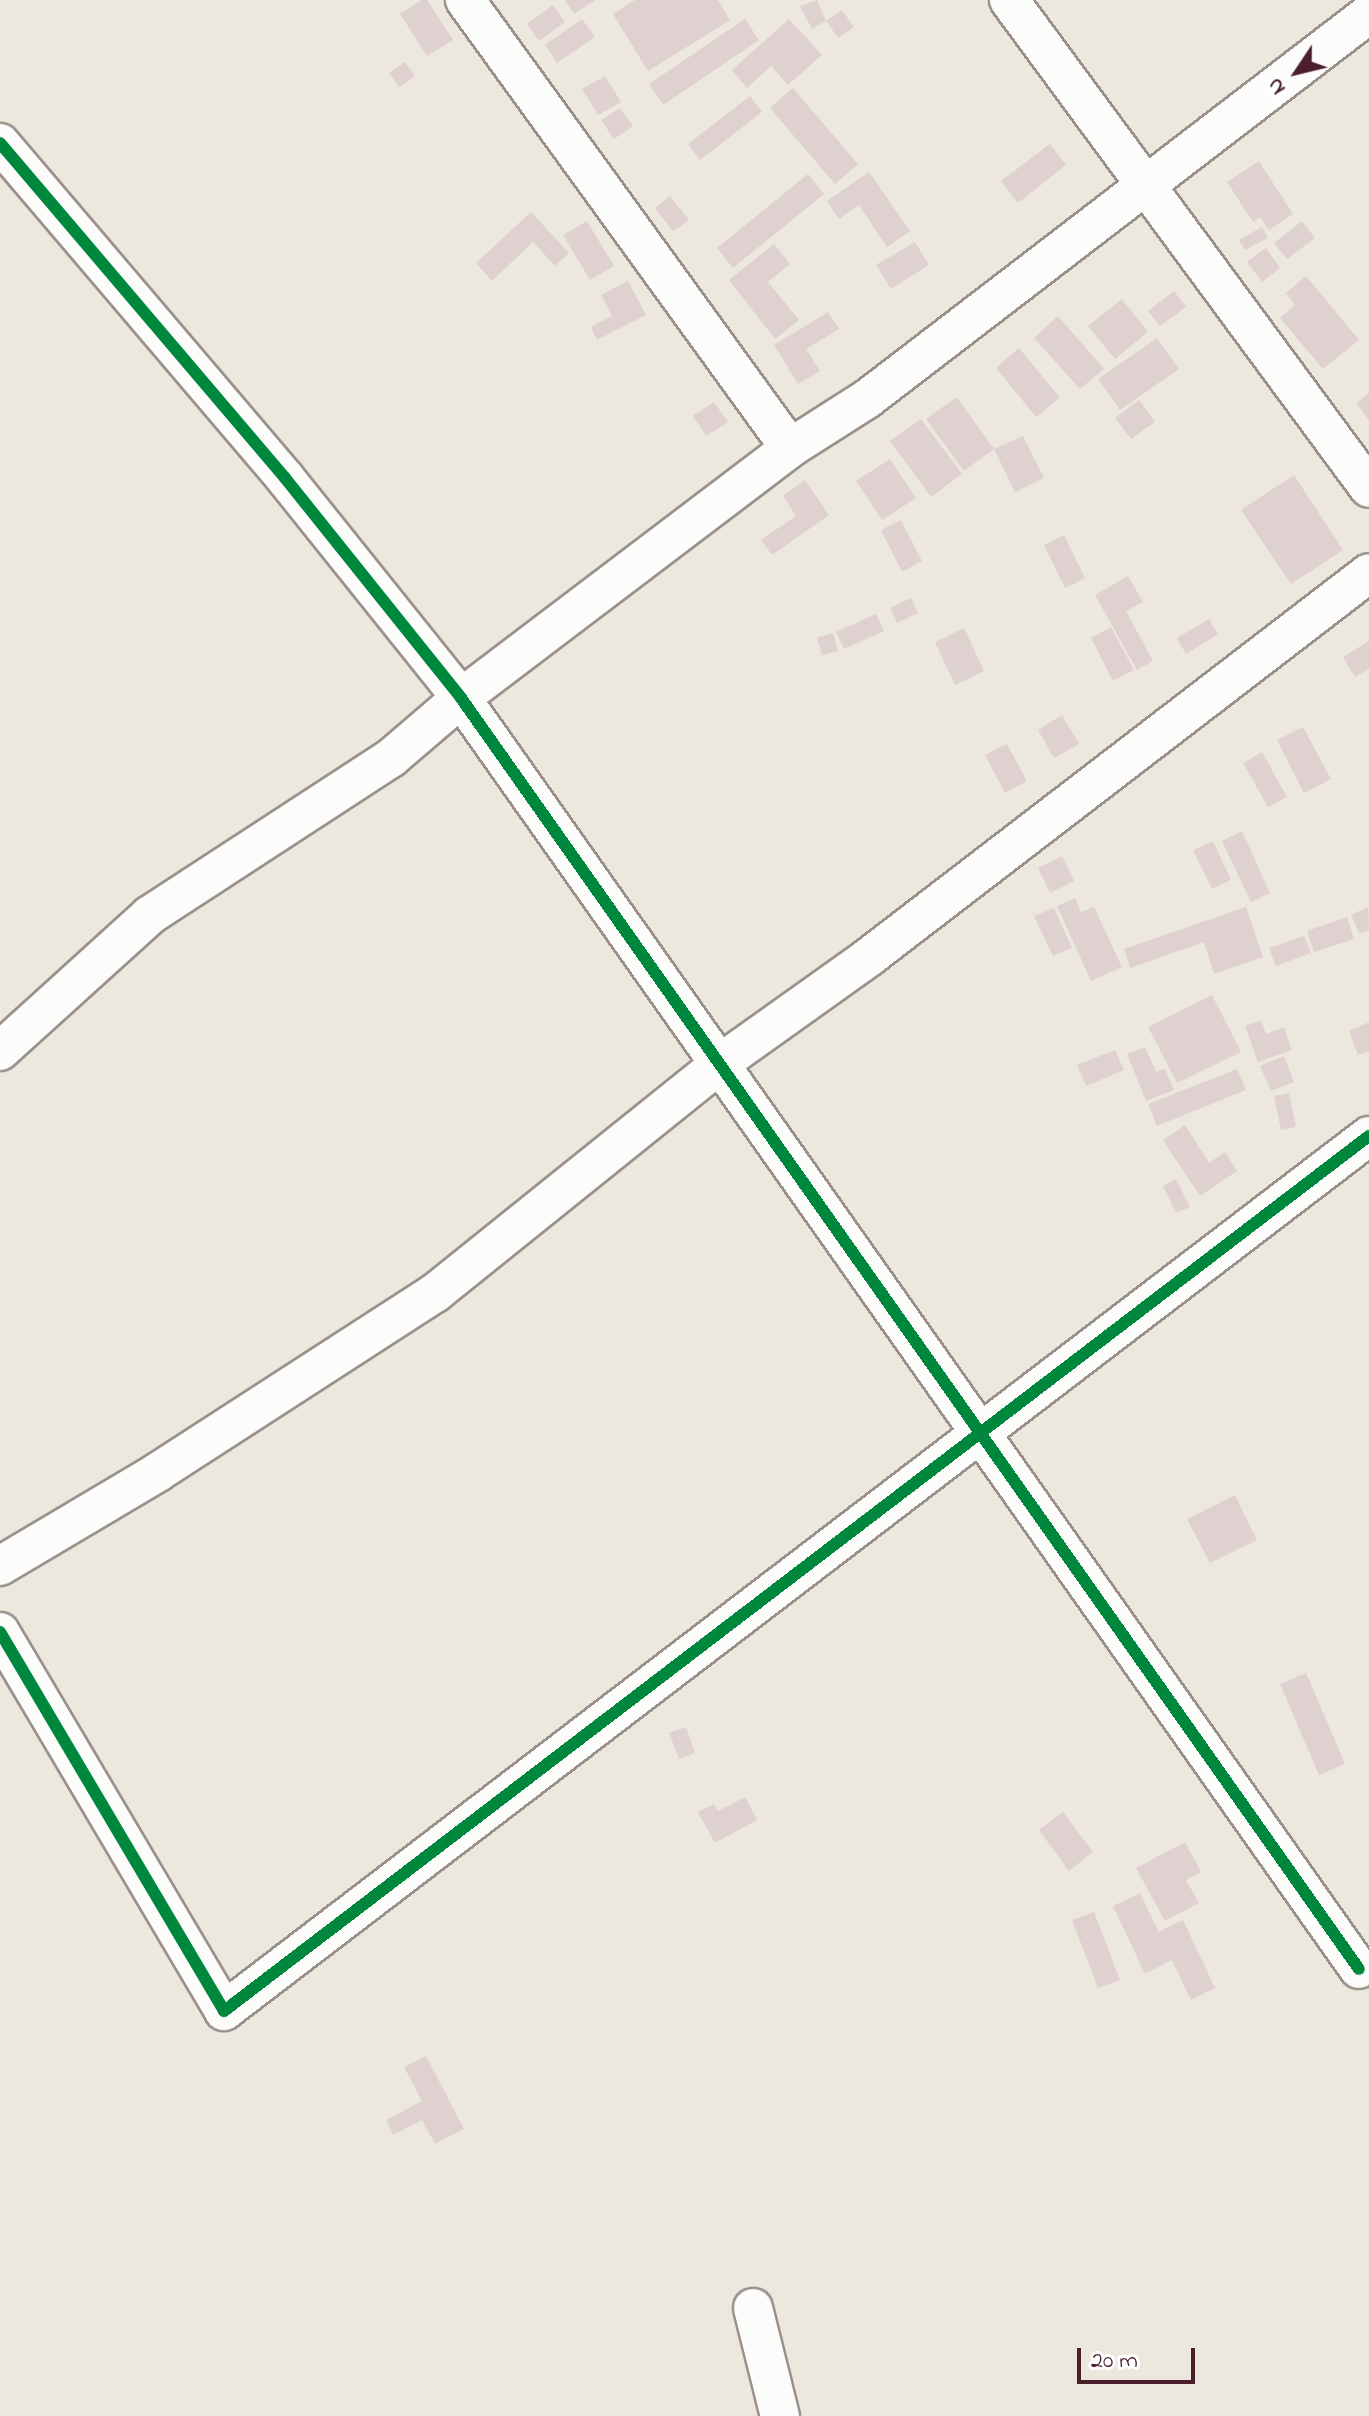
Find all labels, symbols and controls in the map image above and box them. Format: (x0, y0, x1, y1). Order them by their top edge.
north arrow (1257, 32, 1337, 112)
text: N (1260, 71, 1295, 101)
scale bar (1081, 2332, 1199, 2382)
text: 20 m (1091, 2344, 1138, 2379)

